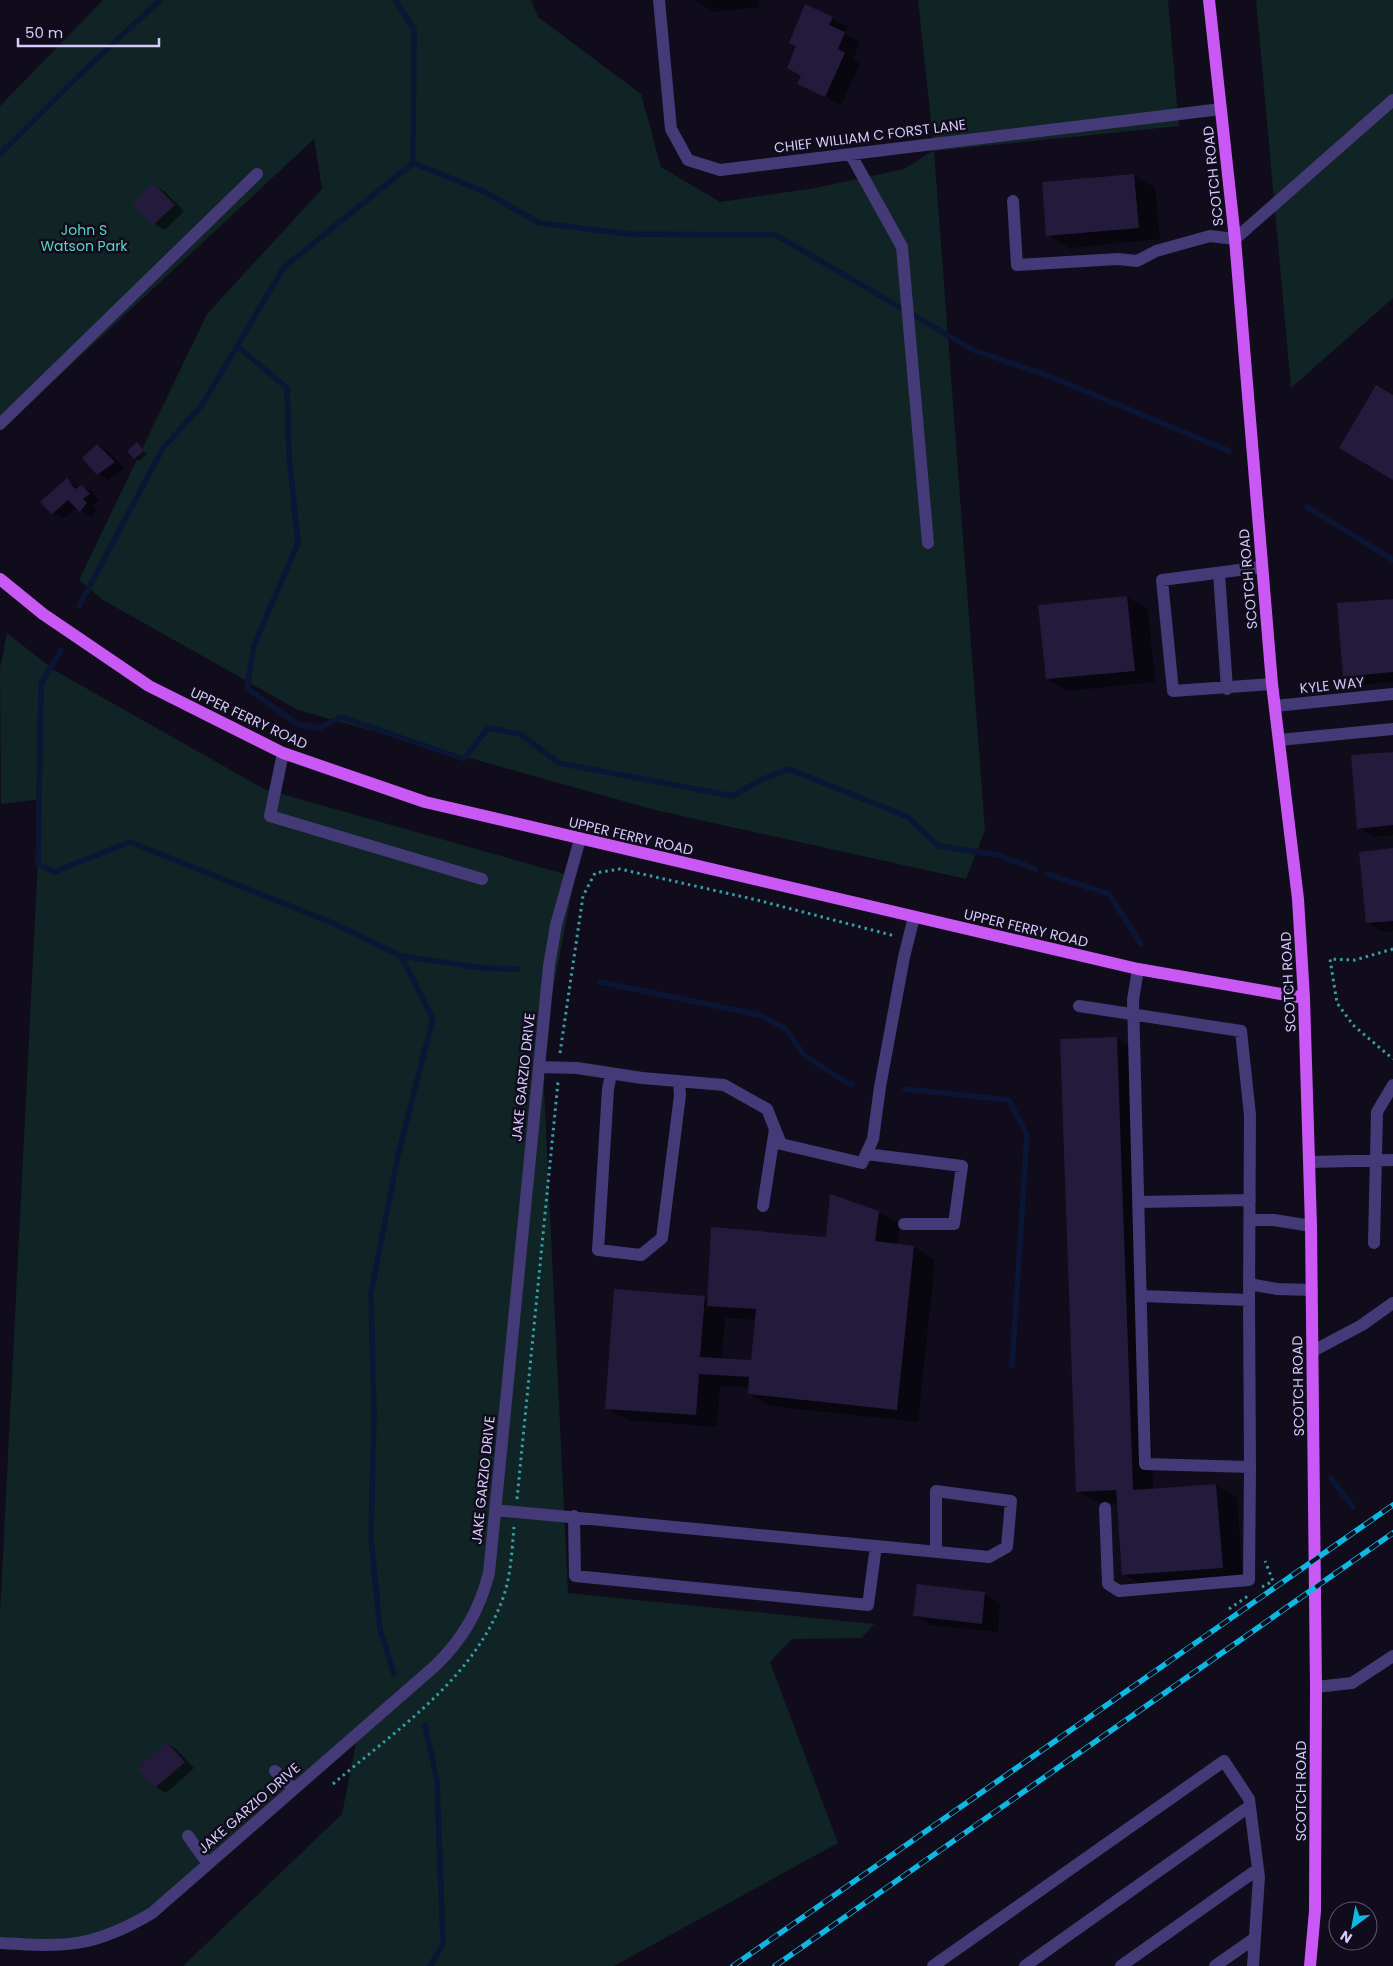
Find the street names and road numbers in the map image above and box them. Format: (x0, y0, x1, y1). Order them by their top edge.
street label: CHIEF WILLIAM C FORST LANE (773, 114, 967, 158)
street label: SCOTCH ROAD (1198, 125, 1228, 227)
street label: SCOTCH ROAD (1234, 528, 1262, 630)
street label: KYLE WAY (1299, 672, 1365, 698)
street label: UPPER FERRY ROAD (187, 682, 311, 754)
street label: UPPER FERRY ROAD (567, 812, 695, 860)
street label: UPPER FERRY ROAD (962, 904, 1090, 952)
street label: SCOTCH ROAD (1275, 931, 1301, 1033)
street label: JAKE GARZIO DRIVE (506, 1012, 540, 1142)
street label: SCOTCH ROAD (1287, 1335, 1309, 1437)
street label: JAKE GARZIO DRIVE (466, 1415, 500, 1545)
street label: SCOTCH ROAD (1291, 1741, 1311, 1841)
street label: JAKE GARZIO DRIVE (194, 1758, 304, 1858)

